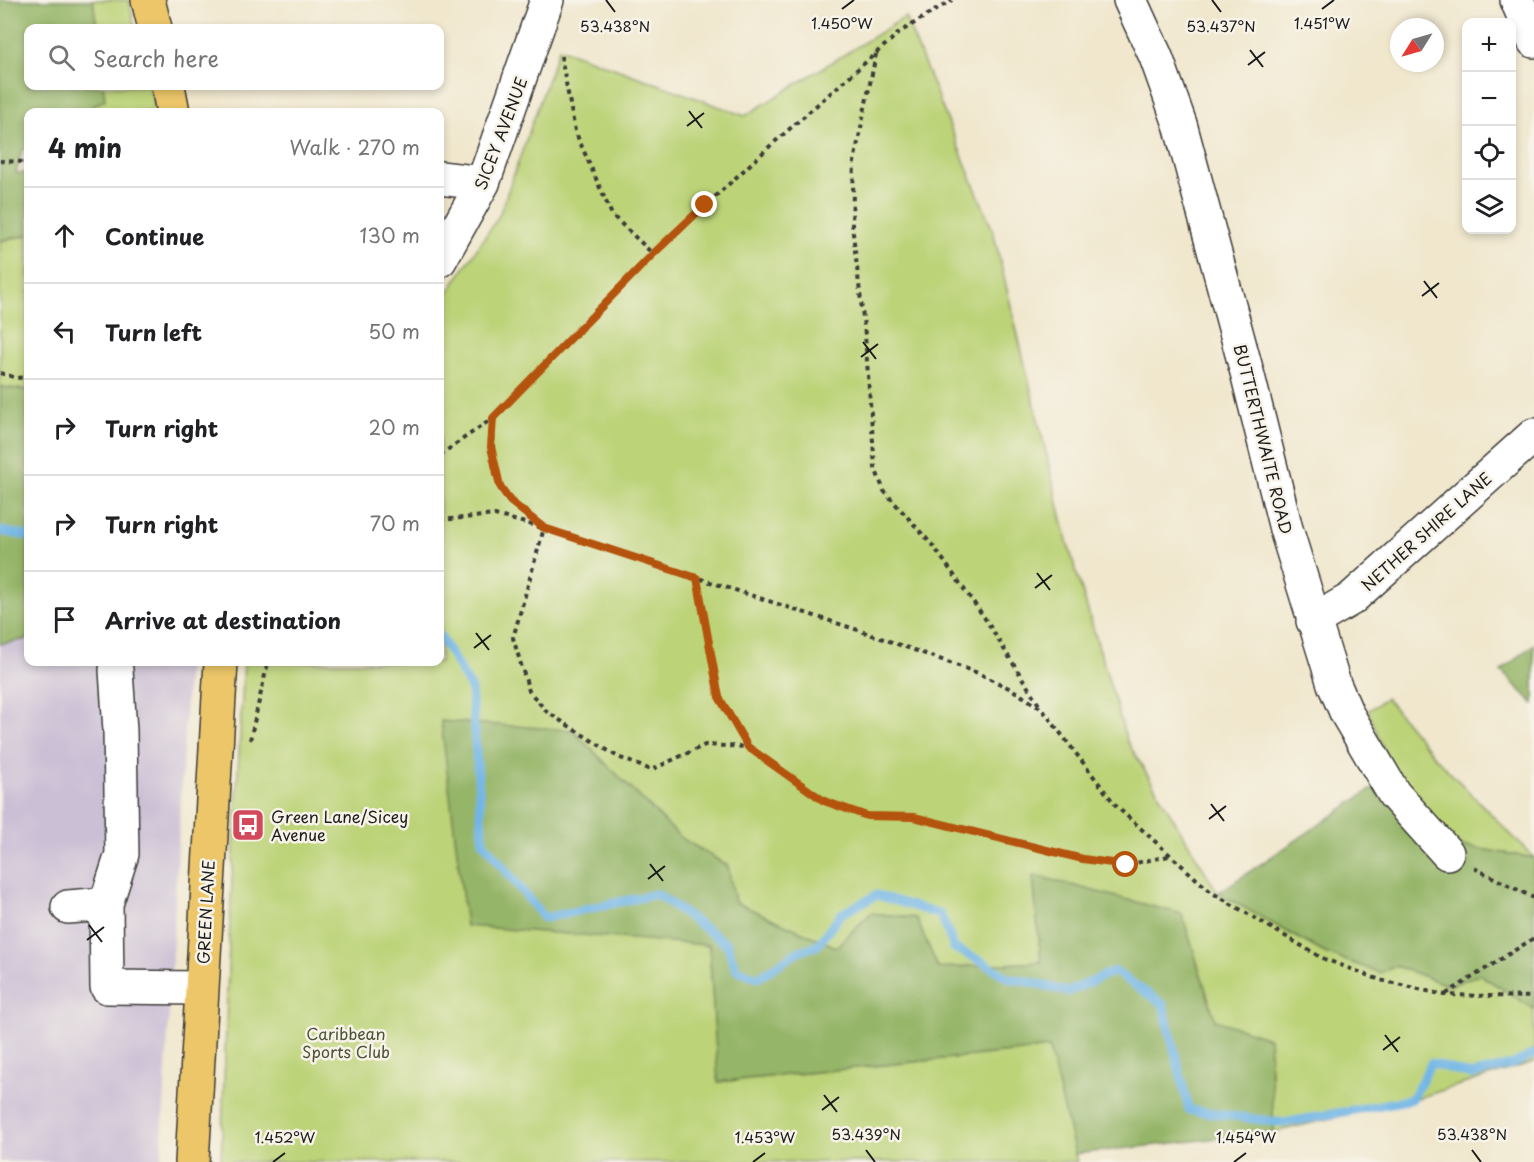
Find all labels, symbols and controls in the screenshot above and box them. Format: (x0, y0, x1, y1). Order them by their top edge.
text: 1.450°W (811, 11, 873, 34)
text: 1.451°W (1294, 11, 1351, 34)
text: 53.438°N (580, 14, 650, 37)
text: 53.437°N (1186, 14, 1256, 37)
north arrow (1390, 18, 1444, 72)
map controls (1462, 18, 1516, 234)
button: + (1462, 18, 1516, 72)
search box (24, 24, 444, 90)
icon: search (45, 41, 78, 74)
text: Search here (93, 41, 219, 74)
button: − (1462, 72, 1516, 126)
street label: SICEY AVENUE (467, 73, 533, 193)
button: locate (1462, 126, 1516, 180)
text: 4 min (48, 128, 122, 167)
text: Walk · 270 m (289, 132, 420, 162)
button: layers (1462, 180, 1516, 234)
route end (691, 191, 717, 217)
icon: ahead (48, 219, 81, 252)
text: Continue (105, 219, 204, 252)
text: 130 m (360, 220, 420, 250)
icon: left (48, 315, 81, 348)
text: Turn left (105, 315, 202, 348)
text: 50 m (368, 316, 420, 346)
street label: BUTTERTHWAITE ROAD (1229, 342, 1299, 536)
icon: right (48, 411, 81, 444)
text: Turn right (105, 411, 218, 444)
text: 20 m (368, 412, 420, 442)
street label: NETHER SHIRE LANE (1356, 466, 1496, 596)
icon: right (48, 507, 81, 540)
text: Turn right (105, 507, 218, 540)
text: 70 m (370, 508, 420, 538)
icon: arrive (48, 603, 81, 636)
text: Arrive at destination (105, 603, 341, 636)
place label: Green Lane/Sicey Avenue (271, 804, 408, 846)
bus stop icon: Green Lane/Sicey Avenue (230, 807, 266, 843)
route start (1112, 851, 1138, 877)
street label: GREEN LANE (190, 859, 220, 965)
park label: Caribbean Sports Club (302, 1021, 390, 1063)
text: 53.439°N (831, 1122, 901, 1145)
text: 53.438°N (1437, 1122, 1507, 1145)
text: 1.452°W (255, 1125, 316, 1148)
text: 1.453°W (735, 1125, 796, 1148)
text: 1.454°W (1216, 1125, 1277, 1148)

